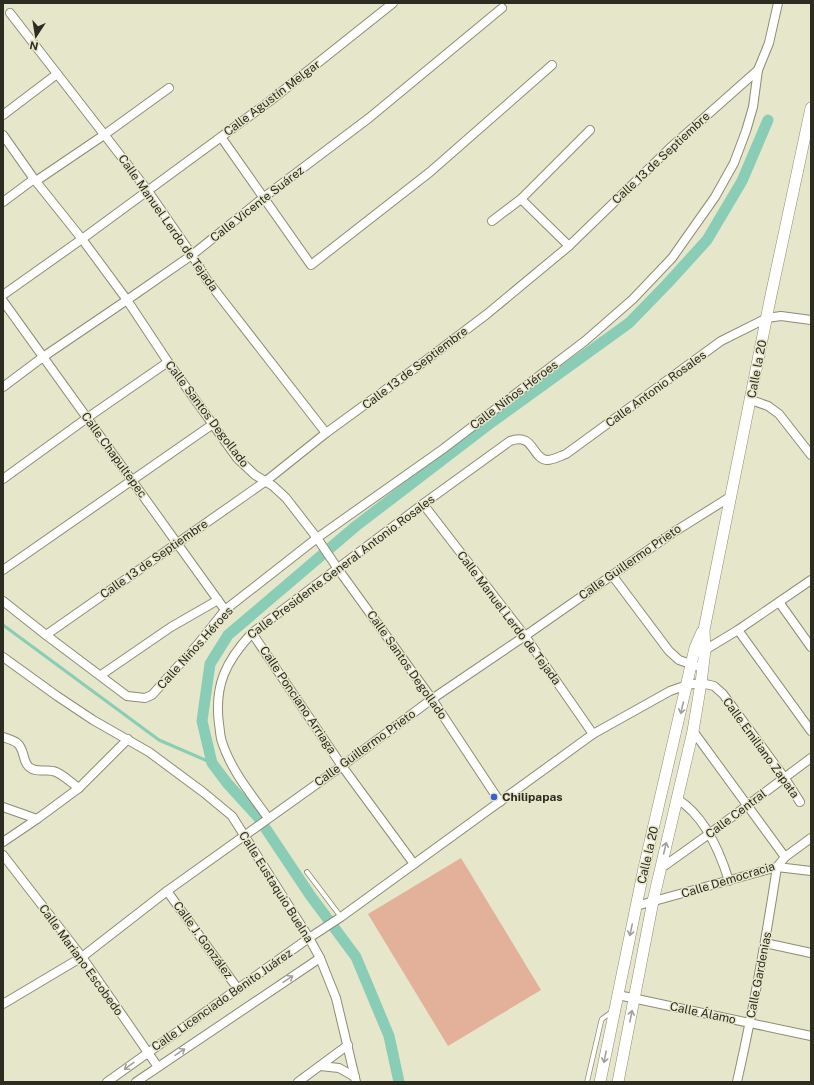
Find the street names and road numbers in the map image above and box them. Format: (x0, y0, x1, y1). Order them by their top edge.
street label: Calle Agustín Melgar (221, 57, 323, 139)
street label: Calle 13 de Septiembre (609, 109, 713, 207)
street label: Calle Manuel Lerdo de Tejada (115, 152, 221, 294)
street label: Calle Vicente Suárez (207, 163, 307, 245)
street label: Calle 13 de Septiembre (360, 324, 471, 412)
street label: Calle la 20 (745, 339, 769, 399)
street label: Calle Antonio Rosales (603, 348, 709, 430)
street label: Calle Niños Héroes (467, 357, 561, 433)
street label: Calle Santos Degollado (162, 358, 252, 470)
street label: Calle Chapultepec (78, 410, 150, 500)
street label: Calle Presidente General Antonio Rosales (245, 492, 437, 642)
street label: Calle 13 de Septiembre (97, 516, 211, 602)
street label: Calle Guillermo Prieto (576, 521, 684, 603)
street label: Calle Manuel Lerdo de Tejada (454, 548, 564, 688)
street label: Calle Niños Héroes (154, 604, 236, 692)
street label: Calle Santos Degollado (364, 608, 450, 722)
street label: Calle Ponciano Arriaga (257, 644, 339, 756)
street label: Calle Emiliano Zapata (720, 695, 802, 801)
street label: Calle Guillermo Prieto (312, 706, 418, 789)
street label: Calle Central (703, 786, 769, 841)
street label: Calle la 20 (635, 825, 661, 885)
street label: Calle Eustaquio Buelna (236, 829, 316, 945)
street label: Calle Democracia (680, 859, 776, 901)
street label: Calle J. González (170, 899, 236, 982)
street label: Calle Mariano Escobedo (36, 902, 126, 1018)
street label: Calle Gardenias (744, 931, 774, 1019)
street label: Calle Licenciado Benito Juárez (149, 946, 295, 1054)
street label: Calle Álamo (669, 999, 738, 1027)

